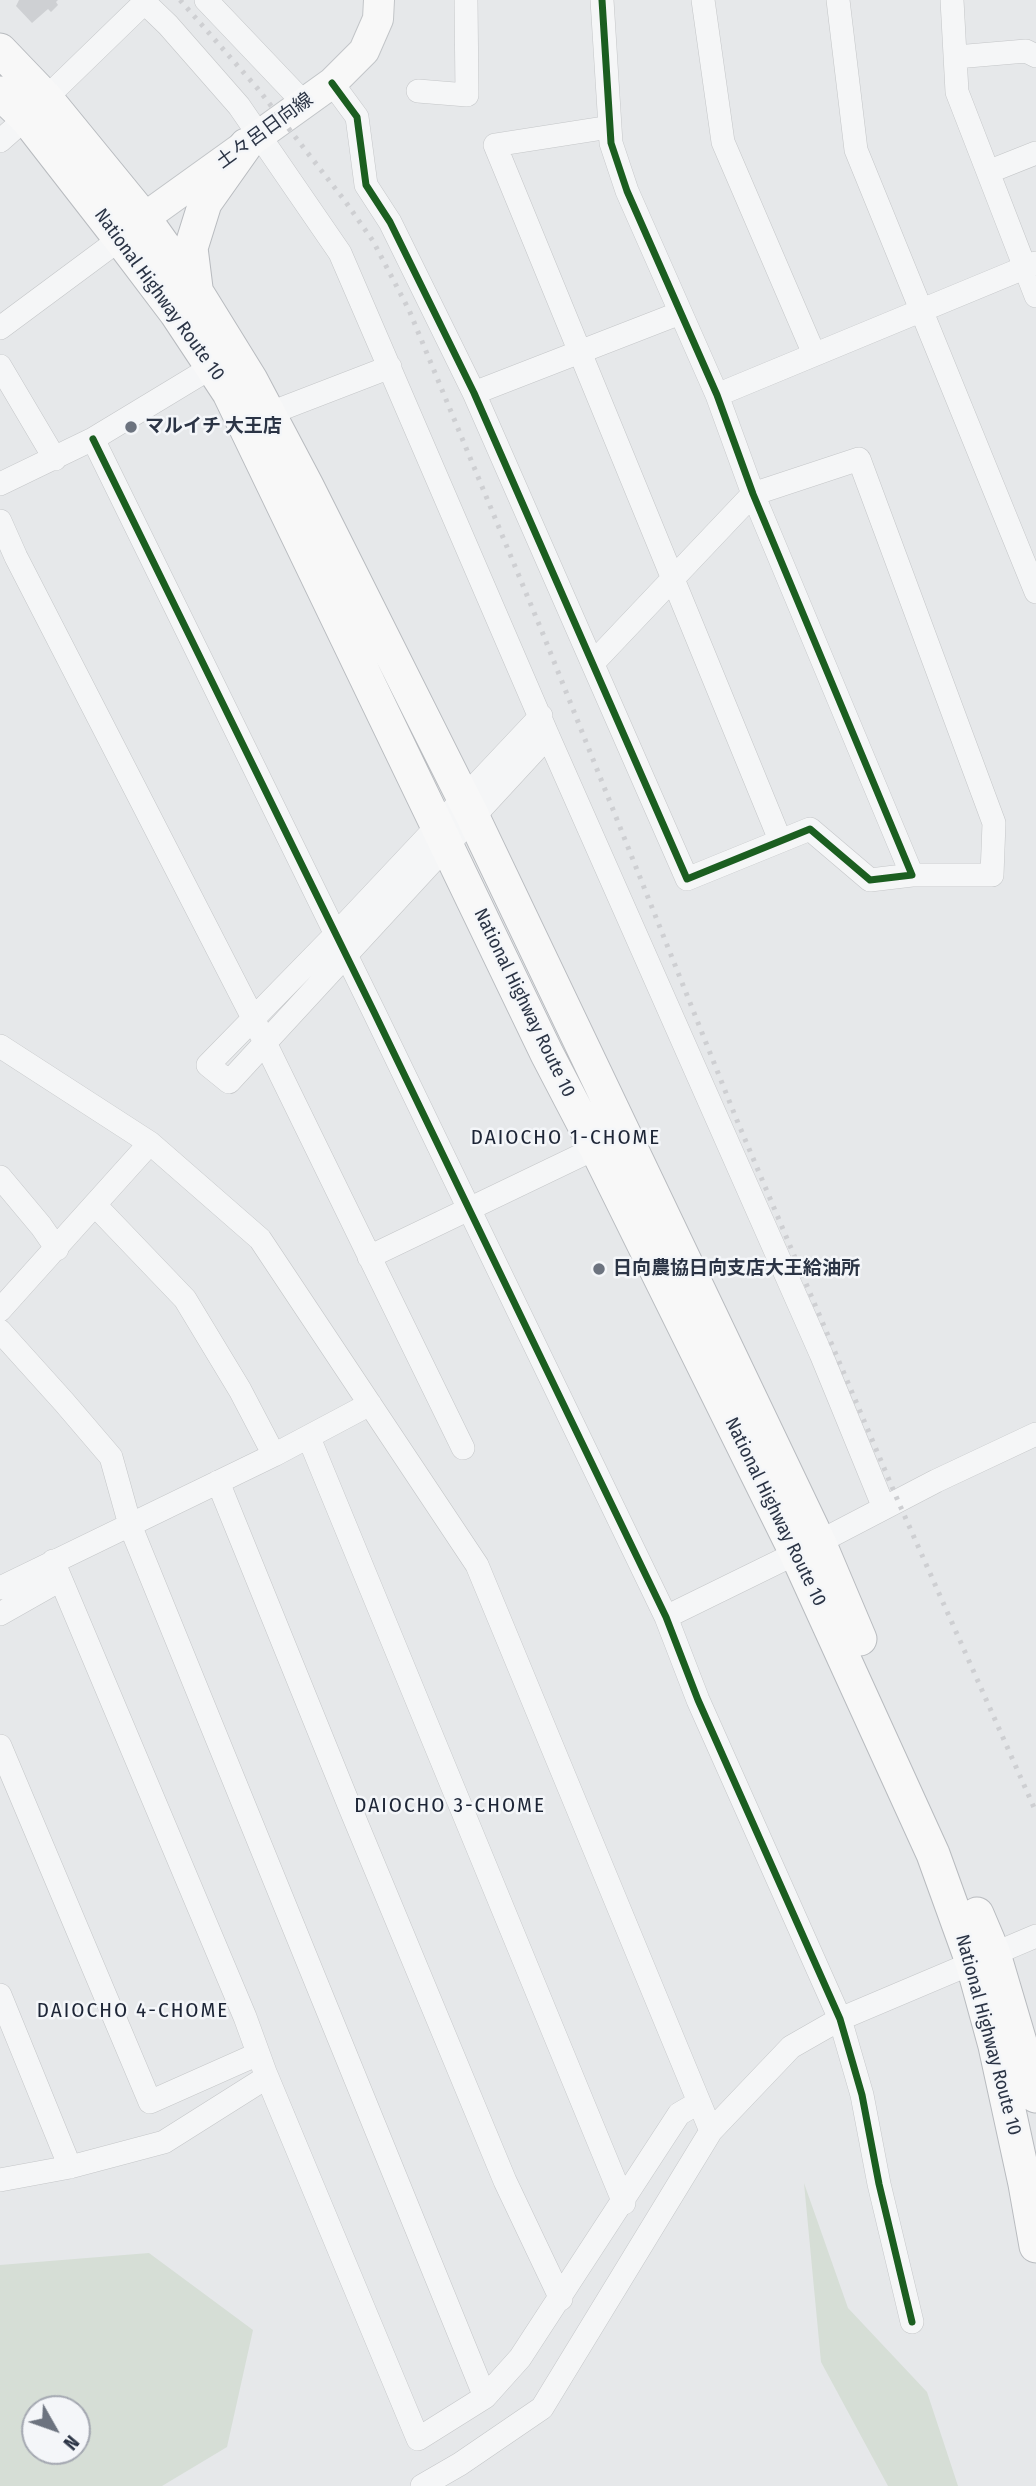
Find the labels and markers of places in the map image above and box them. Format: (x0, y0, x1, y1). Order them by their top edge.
place label: マルイチ 大王店 (145, 416, 282, 438)
marker: マルイチ 大王店 (123, 419, 139, 435)
place label: 日向農協日向支店大王給油所 (613, 1258, 860, 1280)
marker: 日向農協日向支店大王給油所 (591, 1261, 607, 1277)

